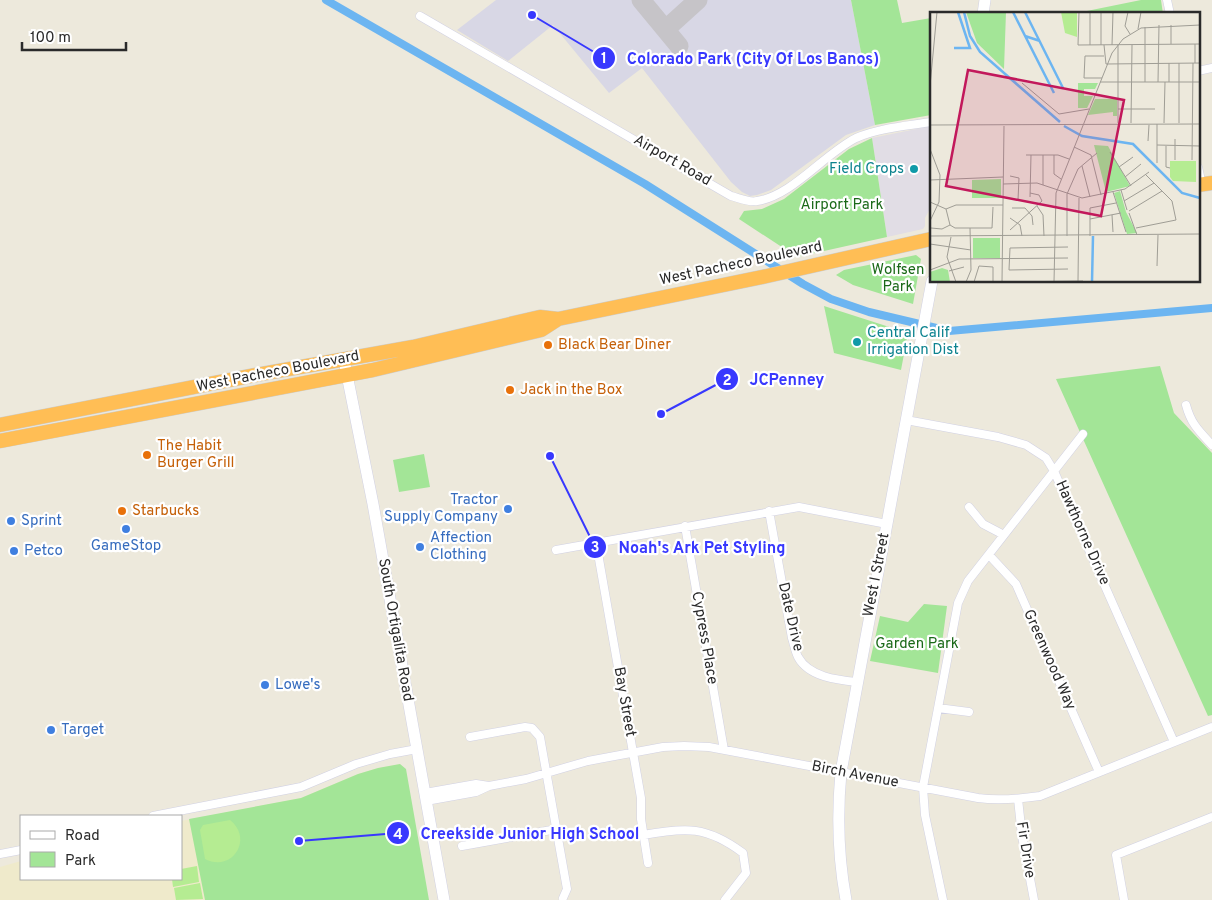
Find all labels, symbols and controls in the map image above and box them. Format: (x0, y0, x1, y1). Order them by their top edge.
inset map (930, 12, 1200, 282)
scale bar (22, 20, 126, 52)
text: 100 m (30, 29, 71, 48)
callout: Colorado Park (City Of Los Banos) (592, 43, 889, 74)
text: 1 (601, 50, 607, 69)
text: Colorado Park (City Of Los Banos) (627, 50, 879, 70)
street label: Airport Road (630, 131, 714, 191)
place label: Field Crops (829, 160, 904, 179)
marker: Field Crops (908, 163, 920, 175)
park label: Airport Park (801, 196, 884, 215)
street label: West Pacheco Boulevard (658, 238, 824, 290)
park label: Wolfsen Park (872, 261, 924, 297)
place label: Central Calif Irrigation Dist (867, 324, 959, 360)
place label: Black Bear Diner (558, 336, 671, 355)
marker: Central Calif Irrigation Dist (851, 336, 863, 348)
marker: Black Bear Diner (542, 339, 554, 351)
street label: West Pacheco Boulevard (195, 347, 361, 397)
callout: JCPenney (714, 364, 834, 395)
text: JCPenney (750, 371, 824, 391)
text: 2 (722, 372, 732, 391)
place label: Jack in the Box (520, 381, 623, 400)
marker: Jack in the Box (504, 384, 516, 396)
place label: The Habit Burger Grill (157, 437, 235, 473)
marker: The Habit Burger Grill (141, 449, 153, 461)
street label: Hawthorne Drive (1050, 478, 1114, 588)
place label: Tractor Supply Company (384, 491, 498, 527)
place label: Starbucks (132, 502, 199, 521)
marker: Tractor Supply Company (502, 503, 514, 515)
marker: Starbucks (116, 505, 128, 517)
place label: Sprint (21, 512, 62, 531)
marker: Sprint (5, 515, 17, 527)
marker: GameStop (120, 523, 132, 535)
place label: Affection Clothing (430, 529, 492, 565)
street label: West I Street (860, 531, 894, 619)
callout: Noah's Ark Pet Styling (583, 532, 795, 563)
place label: GameStop (91, 537, 161, 556)
text: 3 (591, 539, 600, 558)
text: Noah's Ark Pet Styling (618, 539, 786, 559)
marker: Affection Clothing (414, 541, 426, 553)
place label: Petco (24, 542, 63, 561)
marker: Petco (8, 545, 20, 557)
street label: South Ortigalita Road (373, 557, 417, 703)
street label: Date Drive (773, 581, 807, 653)
street label: Cypress Place (686, 590, 722, 686)
street label: Greenwood Way (1018, 607, 1080, 713)
park label: Garden Park (875, 635, 959, 654)
street label: Bay Street (609, 666, 639, 738)
place label: Lowe's (275, 676, 321, 695)
marker: Lowe's (259, 679, 271, 691)
place label: Target (61, 721, 104, 740)
marker: Target (45, 724, 57, 736)
street label: Birch Avenue (810, 757, 900, 793)
legend (20, 815, 182, 880)
callout: Creekside Junior High School (386, 818, 650, 849)
street label: Fir Drive (1011, 820, 1039, 880)
text: Creekside Junior High School (420, 825, 640, 845)
text: 4 (393, 826, 403, 845)
text: Road (65, 827, 100, 846)
text: Park (65, 852, 96, 871)

